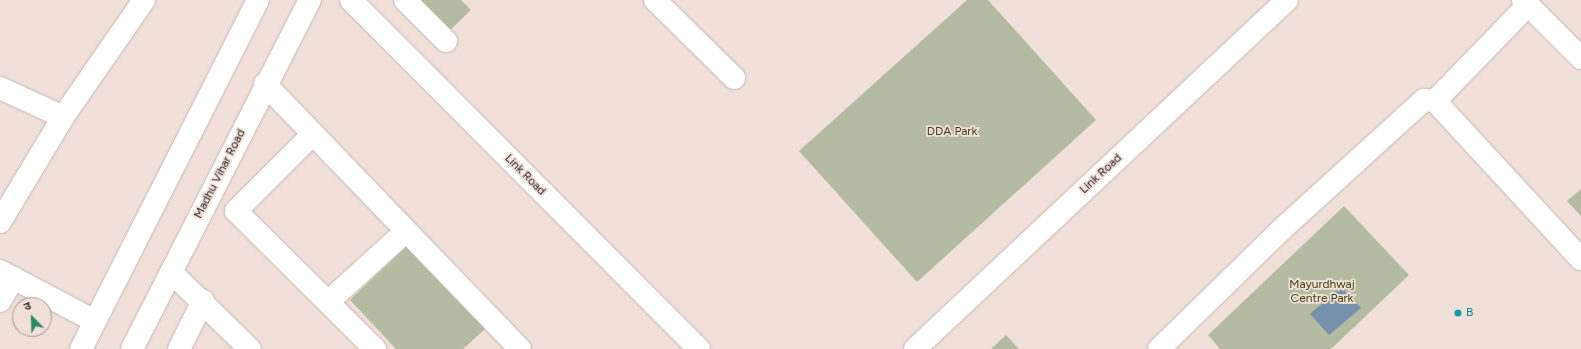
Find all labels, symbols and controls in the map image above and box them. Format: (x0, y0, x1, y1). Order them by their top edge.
park label: DDA Park (927, 125, 977, 139)
street label: Madhu Vihar Road (191, 127, 249, 221)
street label: Link Road (501, 151, 549, 199)
street label: Link Road (1077, 151, 1125, 197)
park label: Mayurdhwaj Centre Park (1289, 278, 1355, 306)
north arrow (12, 297, 52, 337)
text: उ (22, 299, 33, 314)
place label: B (1466, 306, 1473, 320)
marker: B (1453, 308, 1463, 318)

